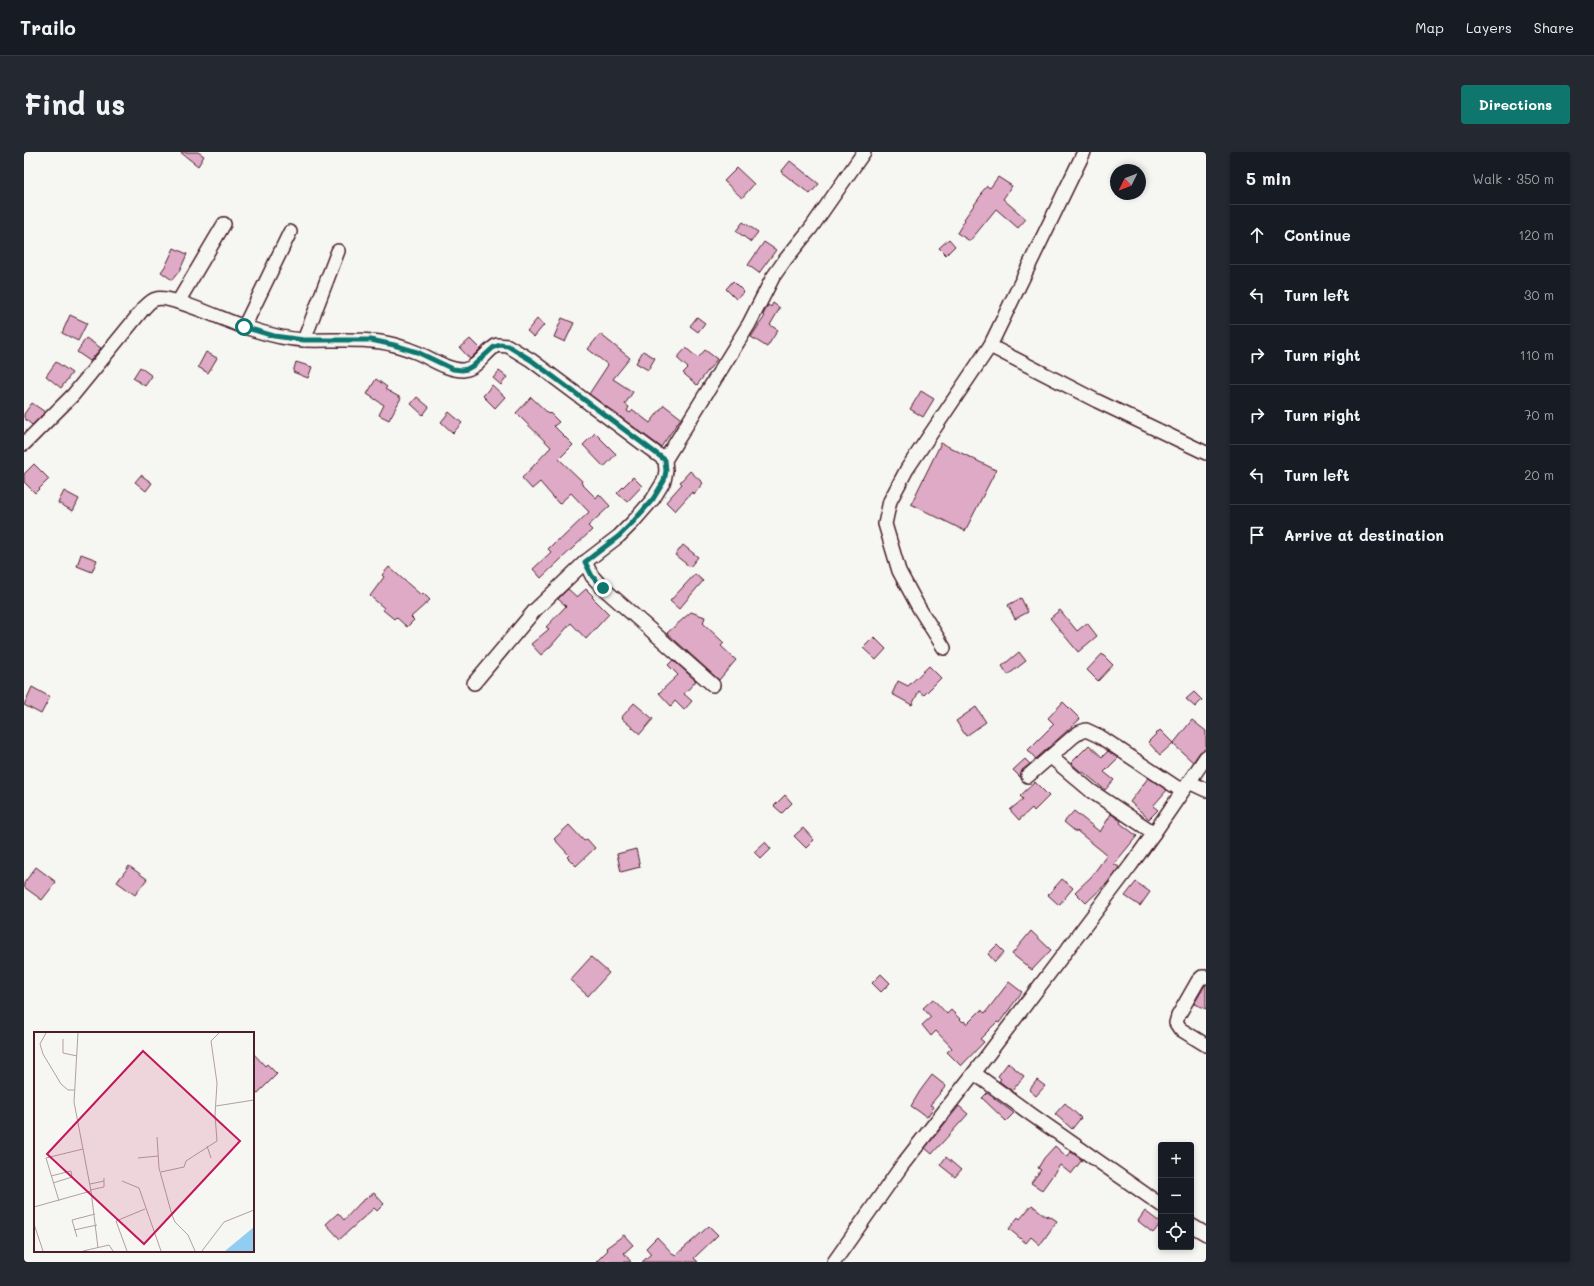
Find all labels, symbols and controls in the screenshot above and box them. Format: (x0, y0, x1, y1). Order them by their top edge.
text: Trailo (20, 15, 76, 40)
text: Map (1415, 18, 1444, 37)
text: Layers (1466, 18, 1512, 37)
text: Share (1534, 18, 1574, 37)
button: Directions (1461, 85, 1570, 124)
text: Find us (24, 86, 125, 122)
north arrow (1110, 164, 1146, 200)
text: 5 min (1246, 167, 1291, 189)
text: Walk · 350 m (1473, 170, 1554, 187)
icon: ahead (1246, 224, 1268, 246)
text: Continue (1284, 225, 1351, 245)
text: 120 m (1518, 226, 1554, 243)
icon: left (1246, 284, 1268, 306)
text: Turn left (1284, 285, 1349, 305)
text: 30 m (1524, 286, 1554, 303)
route start (235, 318, 253, 336)
icon: right (1246, 344, 1268, 366)
text: Turn right (1284, 345, 1361, 365)
text: 110 m (1520, 346, 1554, 363)
icon: right (1246, 404, 1268, 426)
text: Turn right (1284, 405, 1361, 425)
text: 70 m (1524, 406, 1554, 423)
icon: left (1246, 464, 1268, 486)
text: Turn left (1284, 465, 1349, 485)
text: 20 m (1524, 466, 1554, 483)
icon: arrive (1246, 524, 1268, 546)
text: Arrive at destination (1284, 525, 1444, 545)
route end (594, 579, 612, 597)
inset map (34, 1032, 254, 1252)
map controls (1158, 1142, 1194, 1250)
button: + (1158, 1142, 1194, 1178)
button: − (1158, 1178, 1194, 1214)
button: locate (1158, 1214, 1194, 1250)

